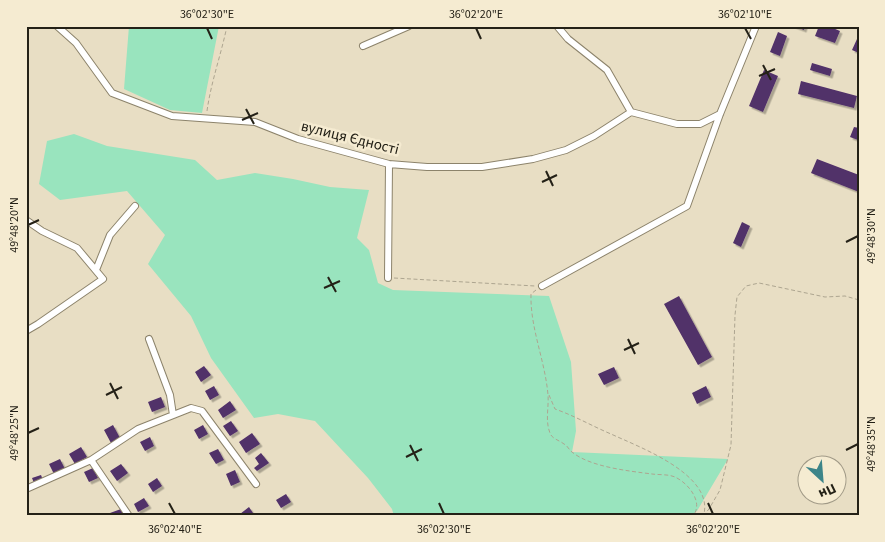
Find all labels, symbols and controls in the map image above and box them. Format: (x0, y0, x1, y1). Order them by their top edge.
text: 36°02'30"E (180, 6, 234, 23)
text: 36°02'20"E (449, 6, 503, 23)
text: 36°02'10"E (718, 6, 772, 23)
street label: вулиця Єдності (299, 116, 401, 160)
text: 49°48'20"N (6, 197, 23, 253)
text: 49°48'30"N (863, 208, 880, 264)
text: 49°48'25"N (6, 405, 23, 461)
text: 49°48'35"N (863, 416, 880, 472)
north arrow (798, 454, 848, 504)
text: Пн (815, 478, 839, 504)
text: 36°02'40"E (148, 521, 202, 538)
text: 36°02'30"E (417, 521, 471, 538)
text: 36°02'20"E (686, 521, 740, 538)

